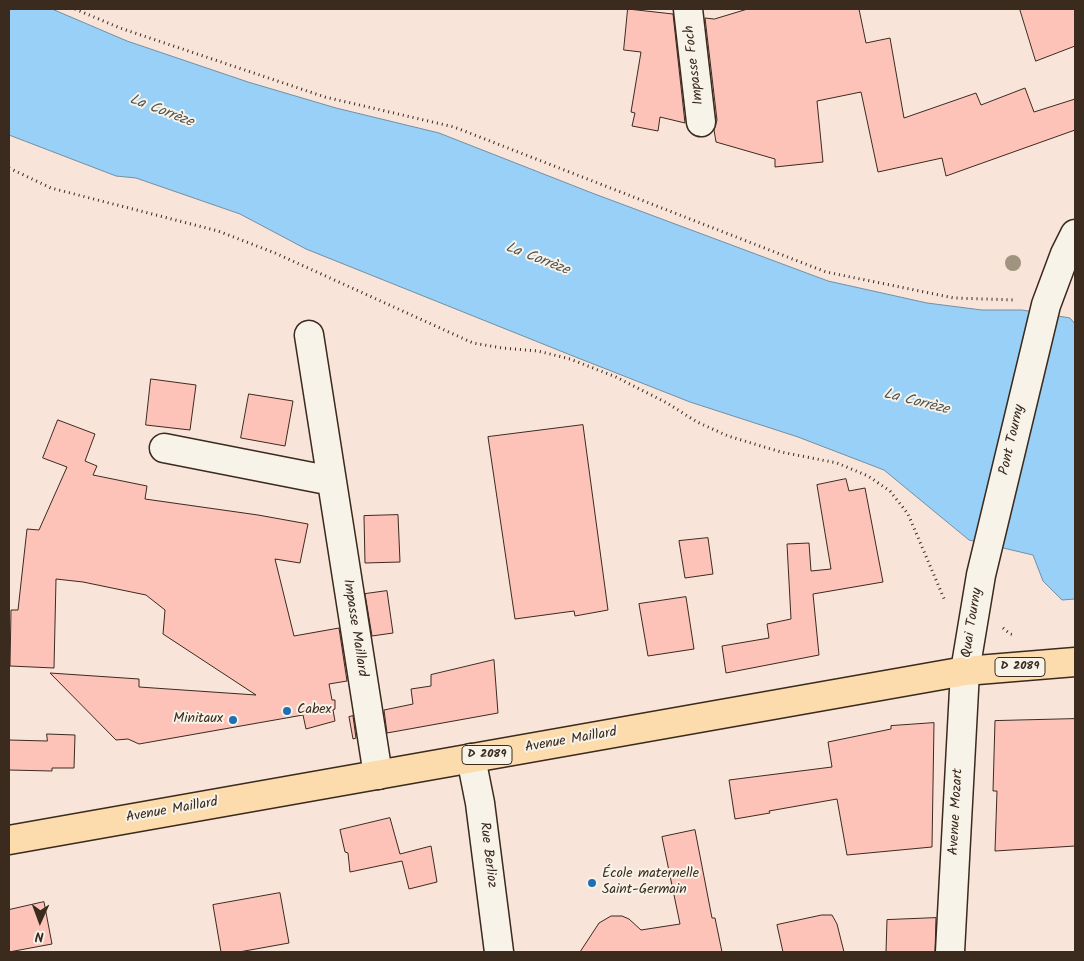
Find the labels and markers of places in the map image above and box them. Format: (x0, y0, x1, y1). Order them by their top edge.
place label: Cabex (297, 703, 332, 719)
marker: Cabex (281, 705, 293, 717)
place label: Minitaux (173, 712, 223, 728)
marker: Minitaux (227, 714, 239, 726)
place label: École maternelle Saint-Germain (602, 867, 699, 900)
marker: École maternelle Saint-Germain (586, 877, 598, 889)

